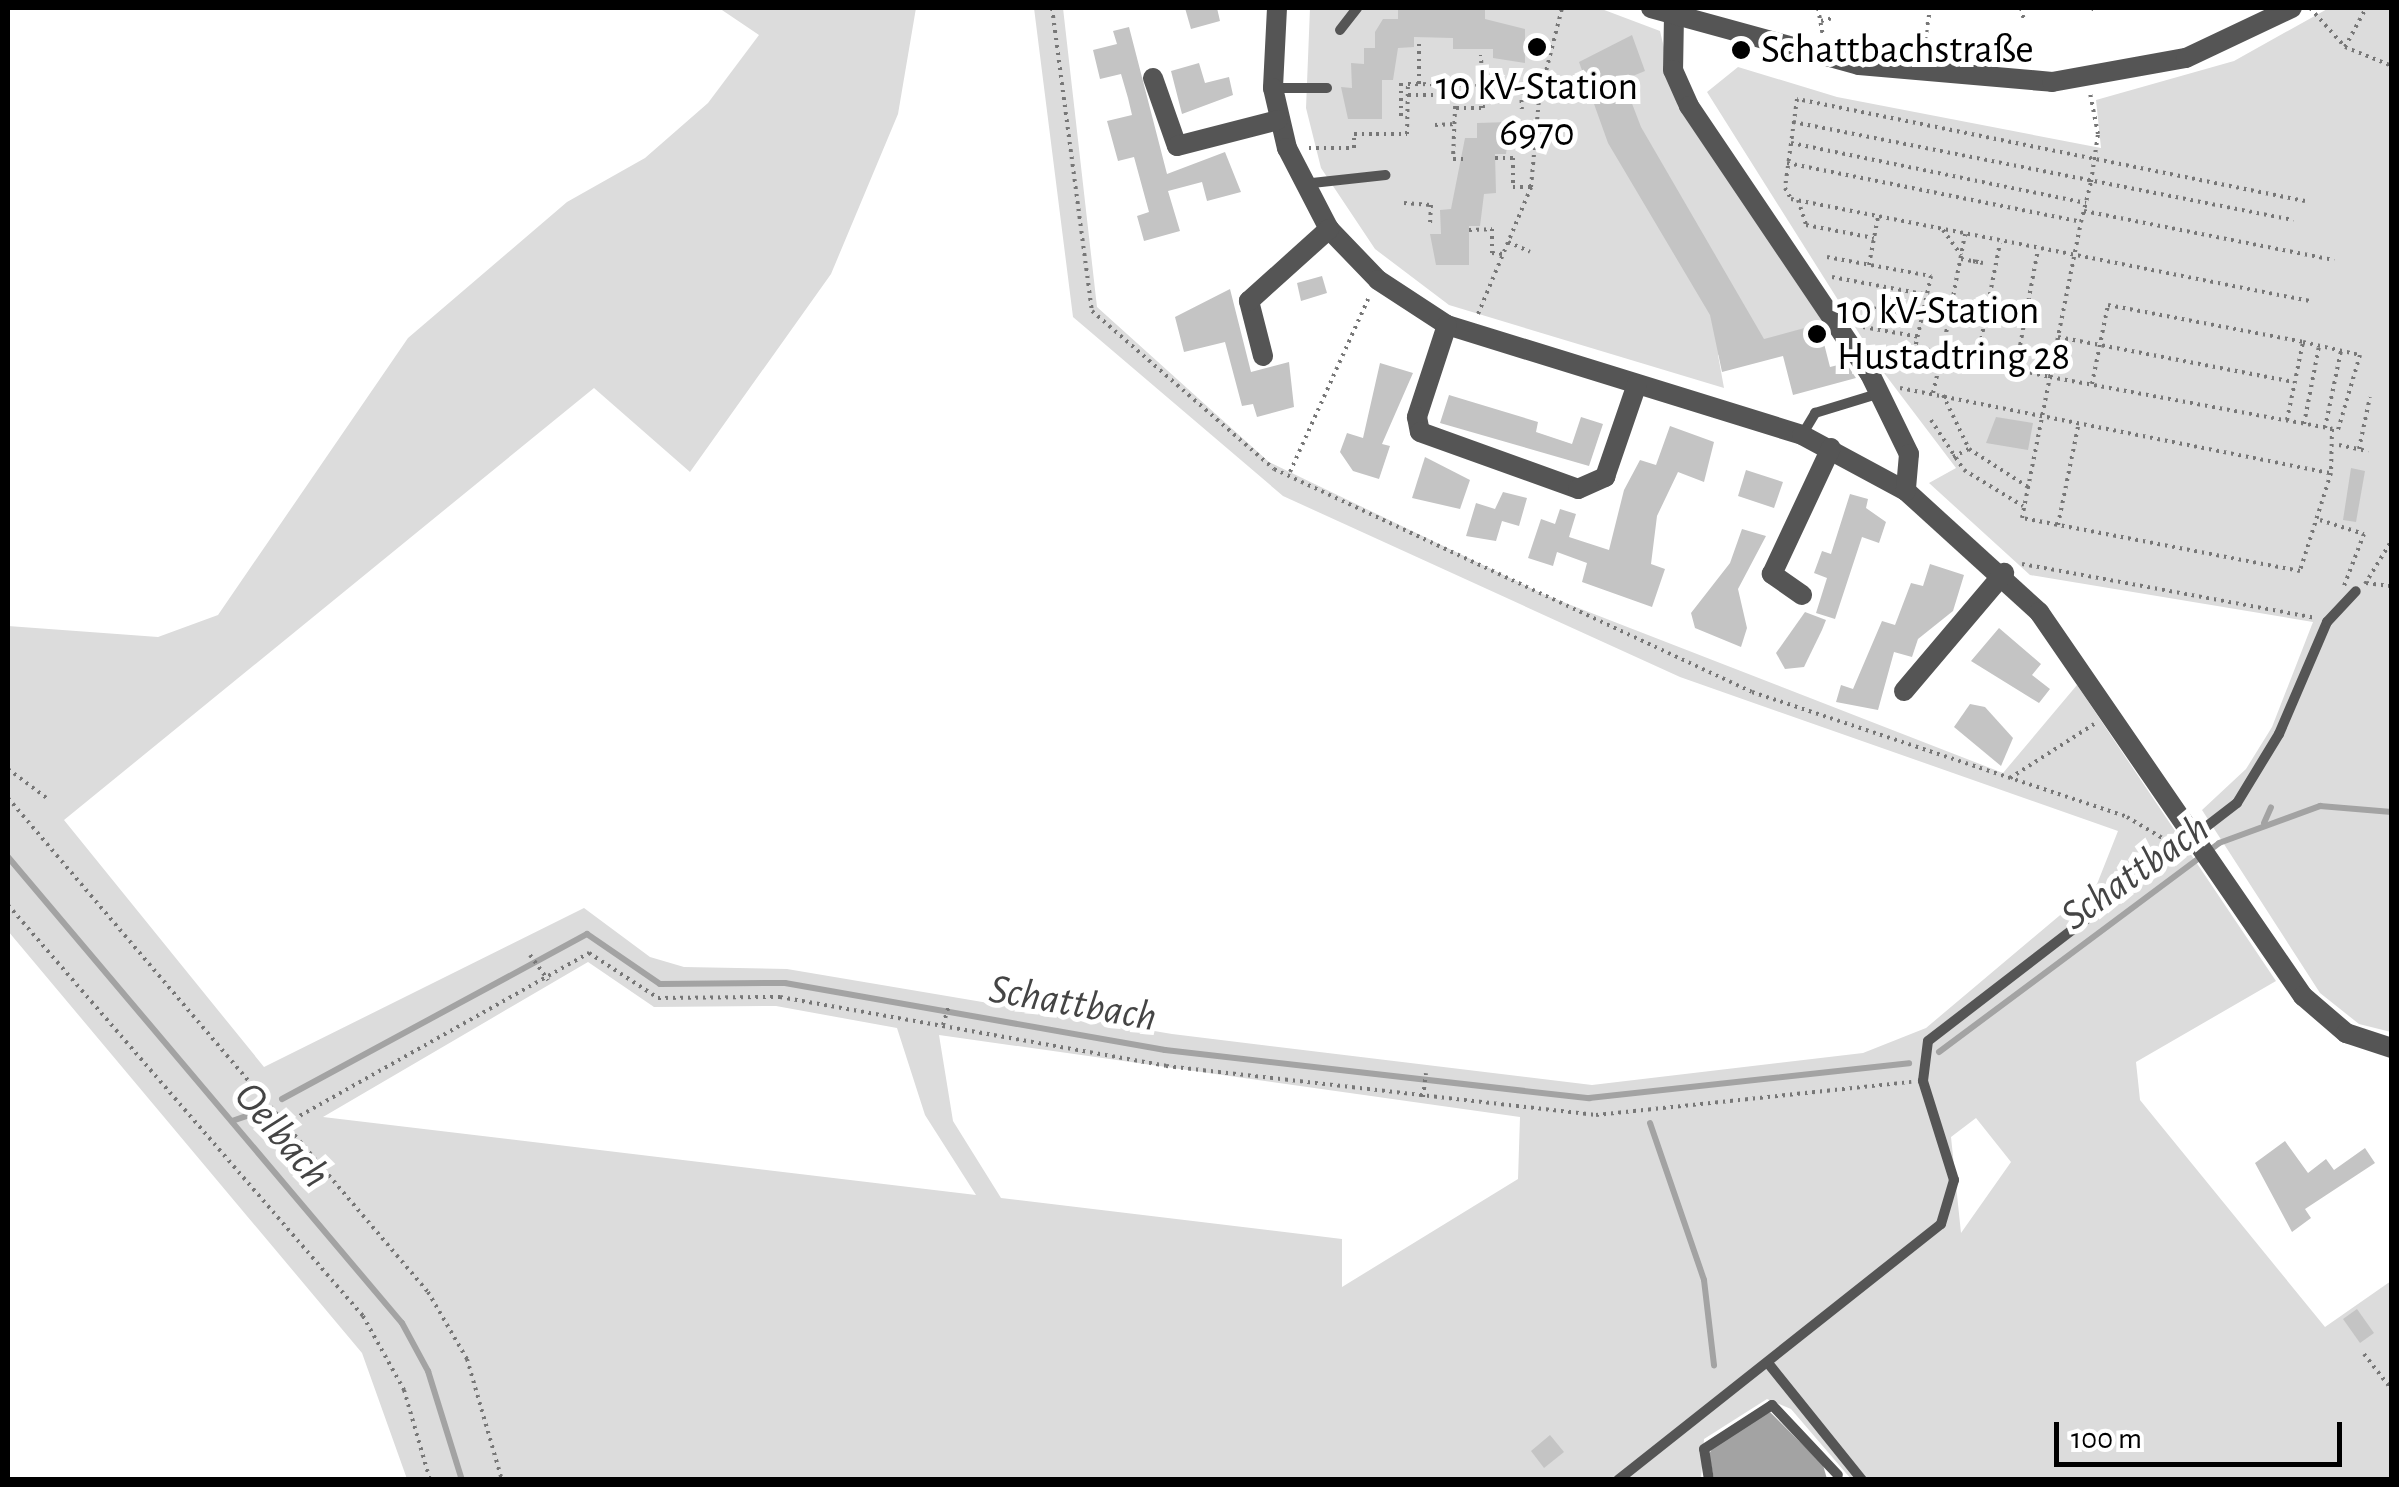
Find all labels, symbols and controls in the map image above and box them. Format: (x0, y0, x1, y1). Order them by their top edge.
place label: Schattbachstraße (1761, 26, 2034, 74)
marker: 10 kV-Station 6970 (1526, 36, 1548, 58)
marker: Schattbachstraße (1730, 39, 1752, 61)
place label: 10 kV-Station 6970 (1436, 63, 1638, 157)
place label: 10 kV-Station Hustadtring 28 (1837, 287, 2070, 381)
marker: 10 kV-Station Hustadtring 28 (1806, 323, 1828, 345)
water label: Schattbach (2051, 803, 2219, 941)
water label: Schattbach (985, 964, 1161, 1042)
water label: Oelbach (223, 1072, 341, 1198)
scale bar (2059, 1402, 2346, 1464)
text: 100 m (2071, 1424, 2142, 1454)

